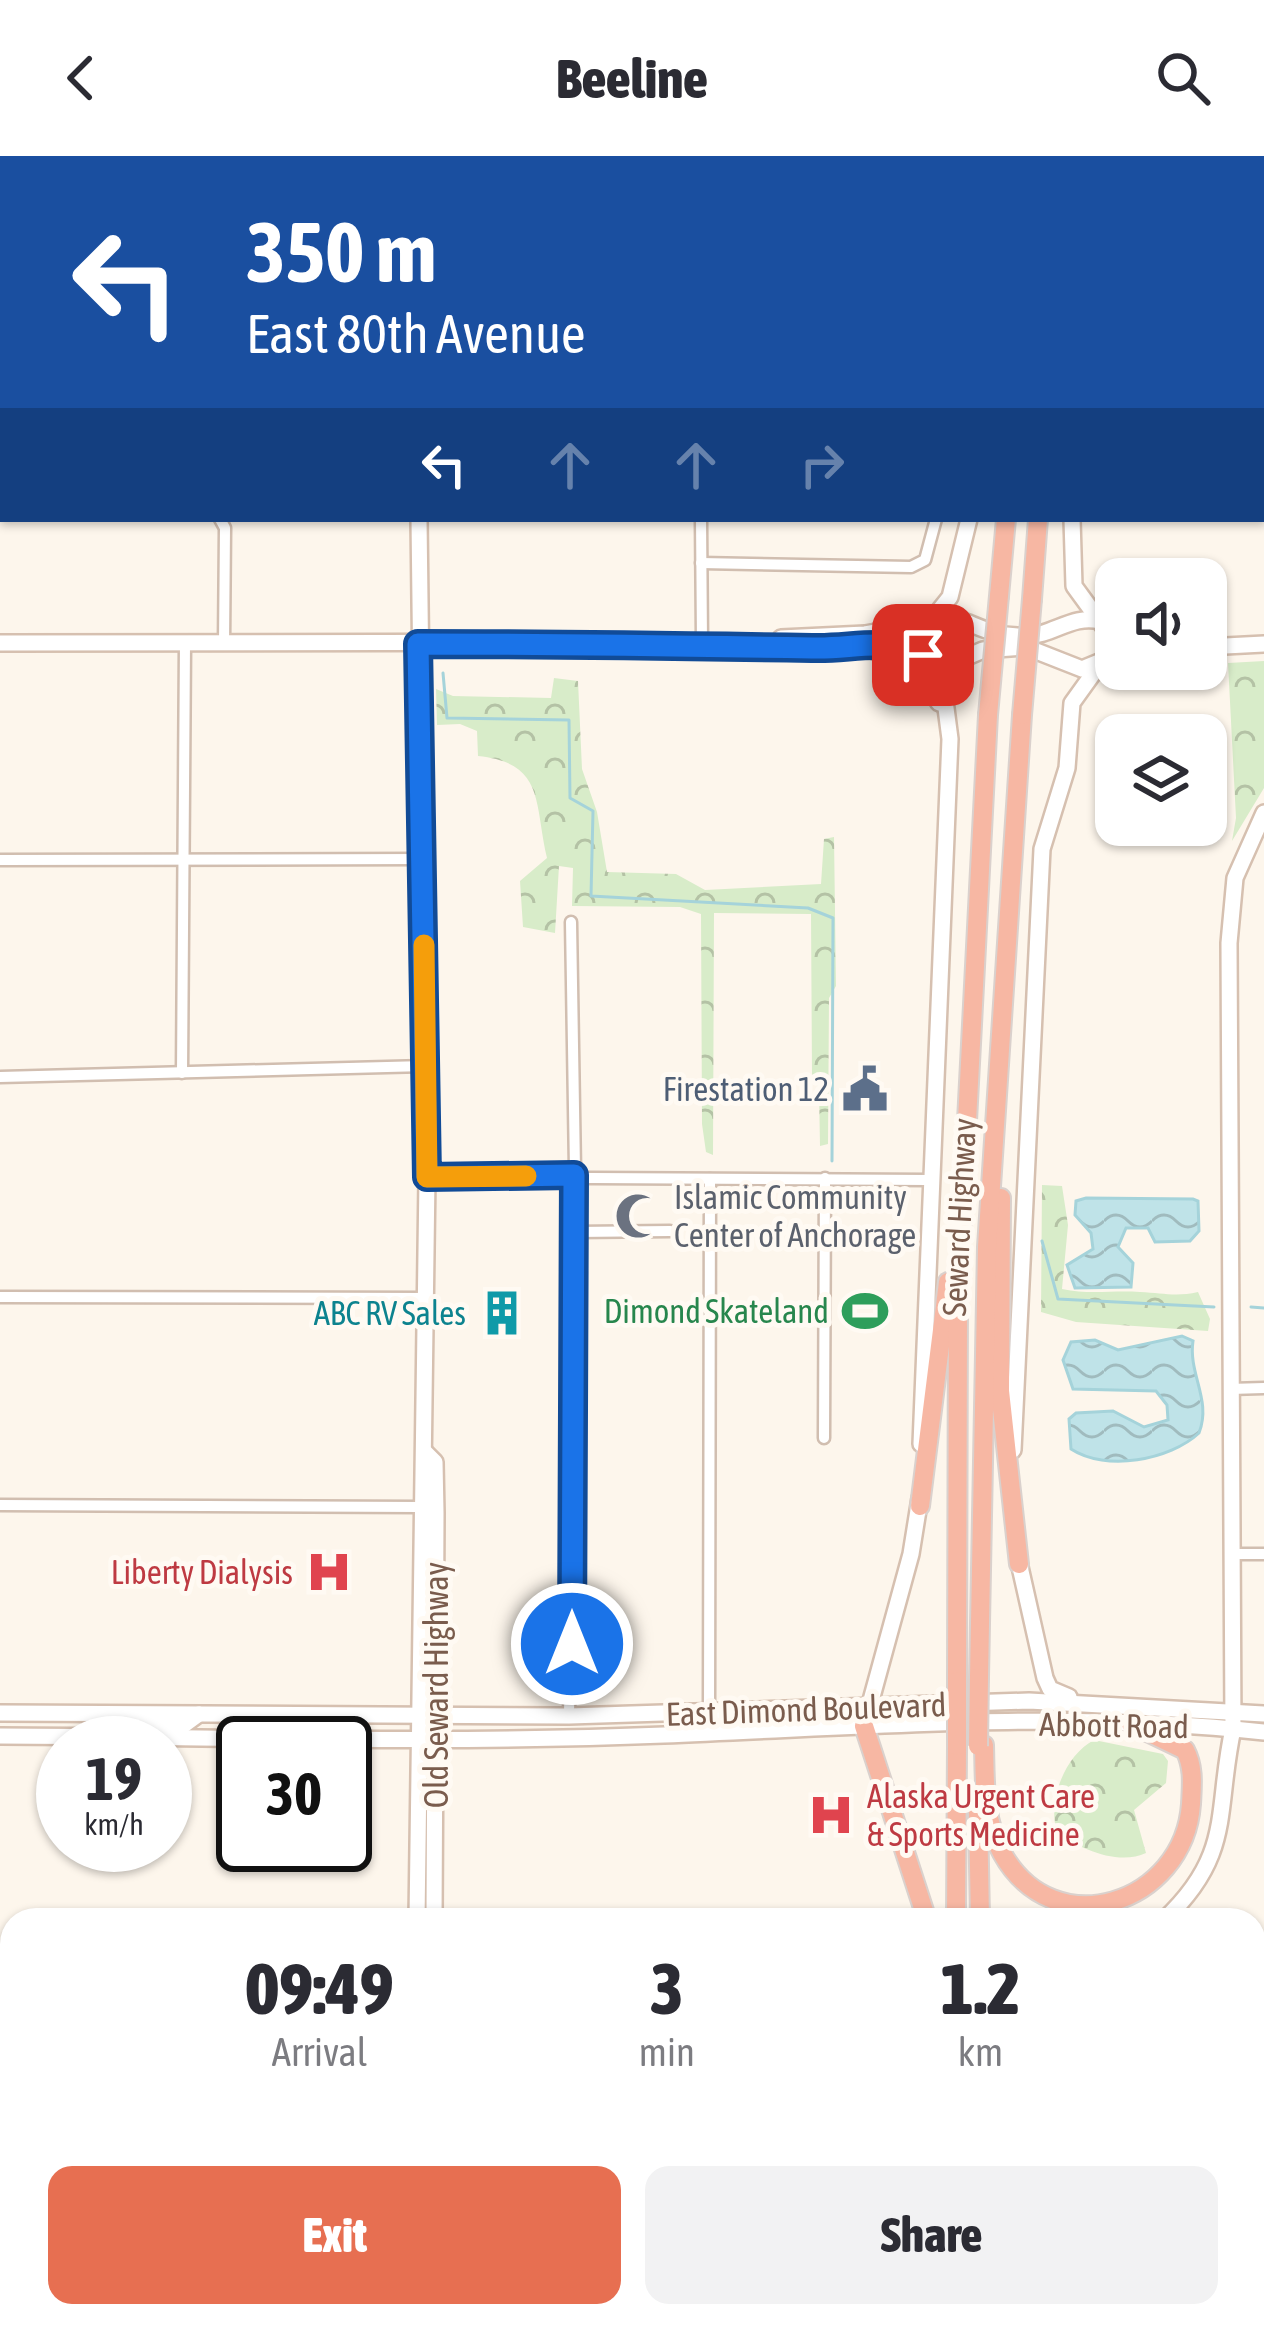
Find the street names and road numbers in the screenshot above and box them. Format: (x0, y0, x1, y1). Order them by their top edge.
street label: Seward Highway (935, 1117, 983, 1317)
street label: Old Seward Highway (417, 1562, 455, 1808)
street label: East Dimond Boulevard (665, 1685, 947, 1733)
street label: Abbott Road (1039, 1705, 1189, 1745)

